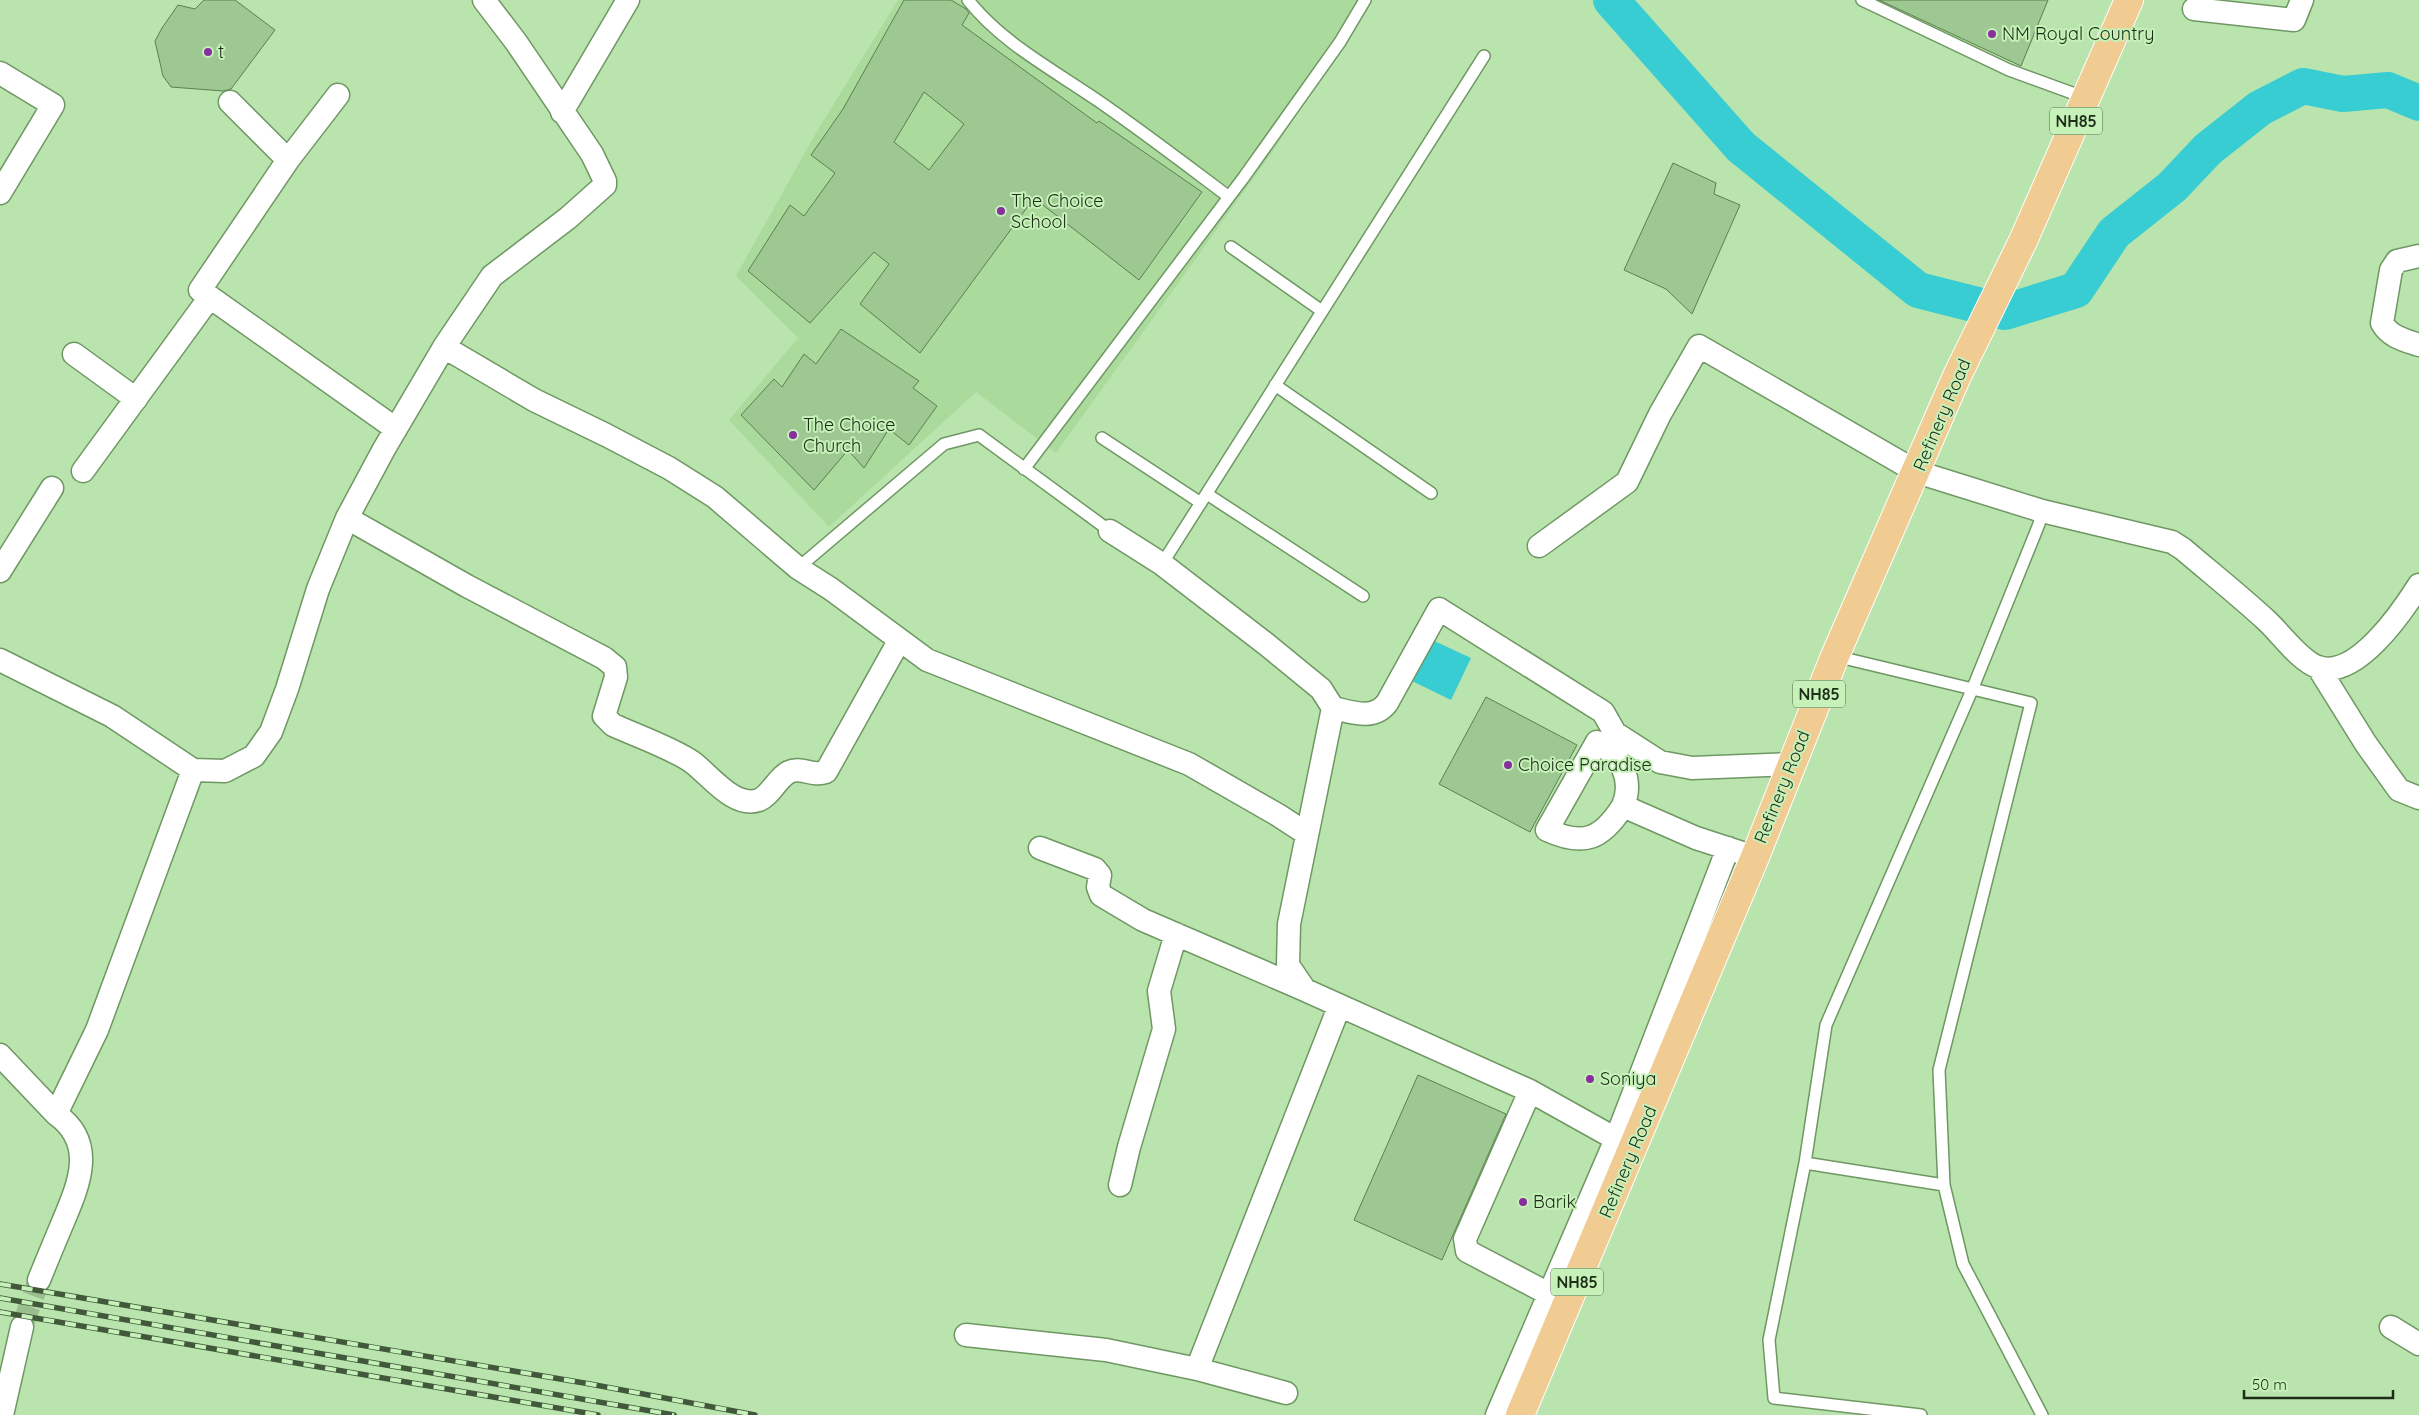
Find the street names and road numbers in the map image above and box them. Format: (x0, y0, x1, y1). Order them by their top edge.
road number: NH85 (2050, 108, 2102, 134)
street label: Refinery Road (1908, 355, 1976, 474)
road number: NH85 (1793, 681, 1845, 708)
street label: Refinery Road (1748, 727, 1815, 847)
street label: Refinery Road (1594, 1102, 1662, 1221)
road number: NH85 (1551, 1268, 1603, 1295)

